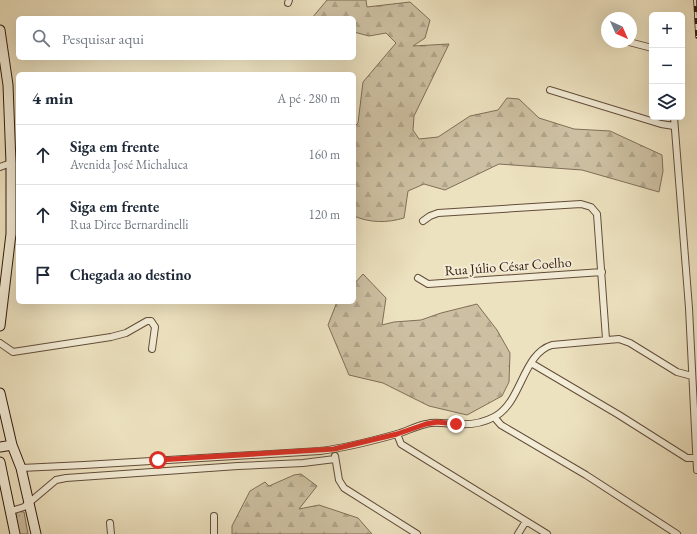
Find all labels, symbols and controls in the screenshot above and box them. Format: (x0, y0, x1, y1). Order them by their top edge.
north arrow (601, 12, 637, 48)
map controls (649, 12, 685, 120)
button: + (649, 12, 685, 48)
search box (16, 16, 356, 60)
icon: search (30, 27, 52, 49)
text: Pesquisar aqui (62, 29, 144, 48)
button: − (649, 48, 685, 84)
button: layers (649, 84, 685, 120)
text: 4 min (32, 87, 73, 109)
text: A pé · 280 m (277, 90, 340, 107)
text: Siga em frente (70, 137, 159, 156)
icon: ahead (32, 144, 54, 166)
text: 160 m (309, 146, 340, 163)
text: Avenida José Michaluca (70, 156, 188, 173)
text: Siga em frente (70, 197, 159, 216)
icon: ahead (32, 204, 54, 226)
text: 120 m (309, 206, 340, 223)
text: Rua Dirce Bernardinelli (70, 216, 189, 233)
street label: Rua Júlio César Coelho (444, 253, 572, 279)
icon: arrive (32, 264, 54, 286)
text: Chegada ao destino (70, 265, 191, 284)
route end (447, 415, 465, 433)
route start (149, 451, 167, 469)

